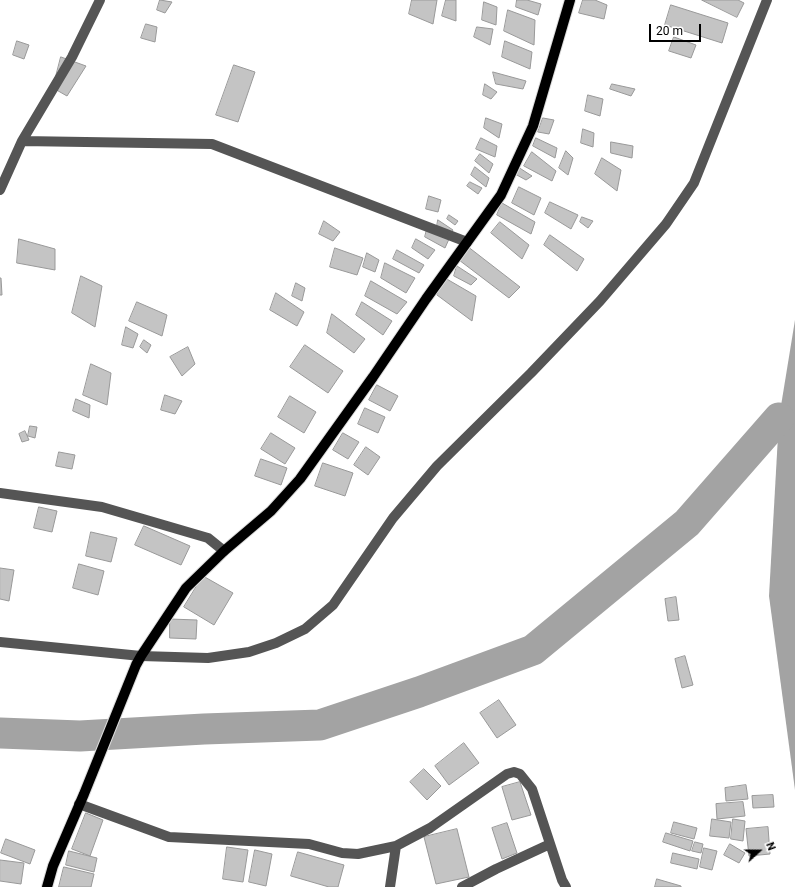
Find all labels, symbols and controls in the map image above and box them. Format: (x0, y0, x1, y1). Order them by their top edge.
scale bar (651, 16, 703, 42)
text: 20 m (656, 24, 683, 38)
north arrow (739, 831, 779, 871)
text: N (763, 841, 778, 852)

